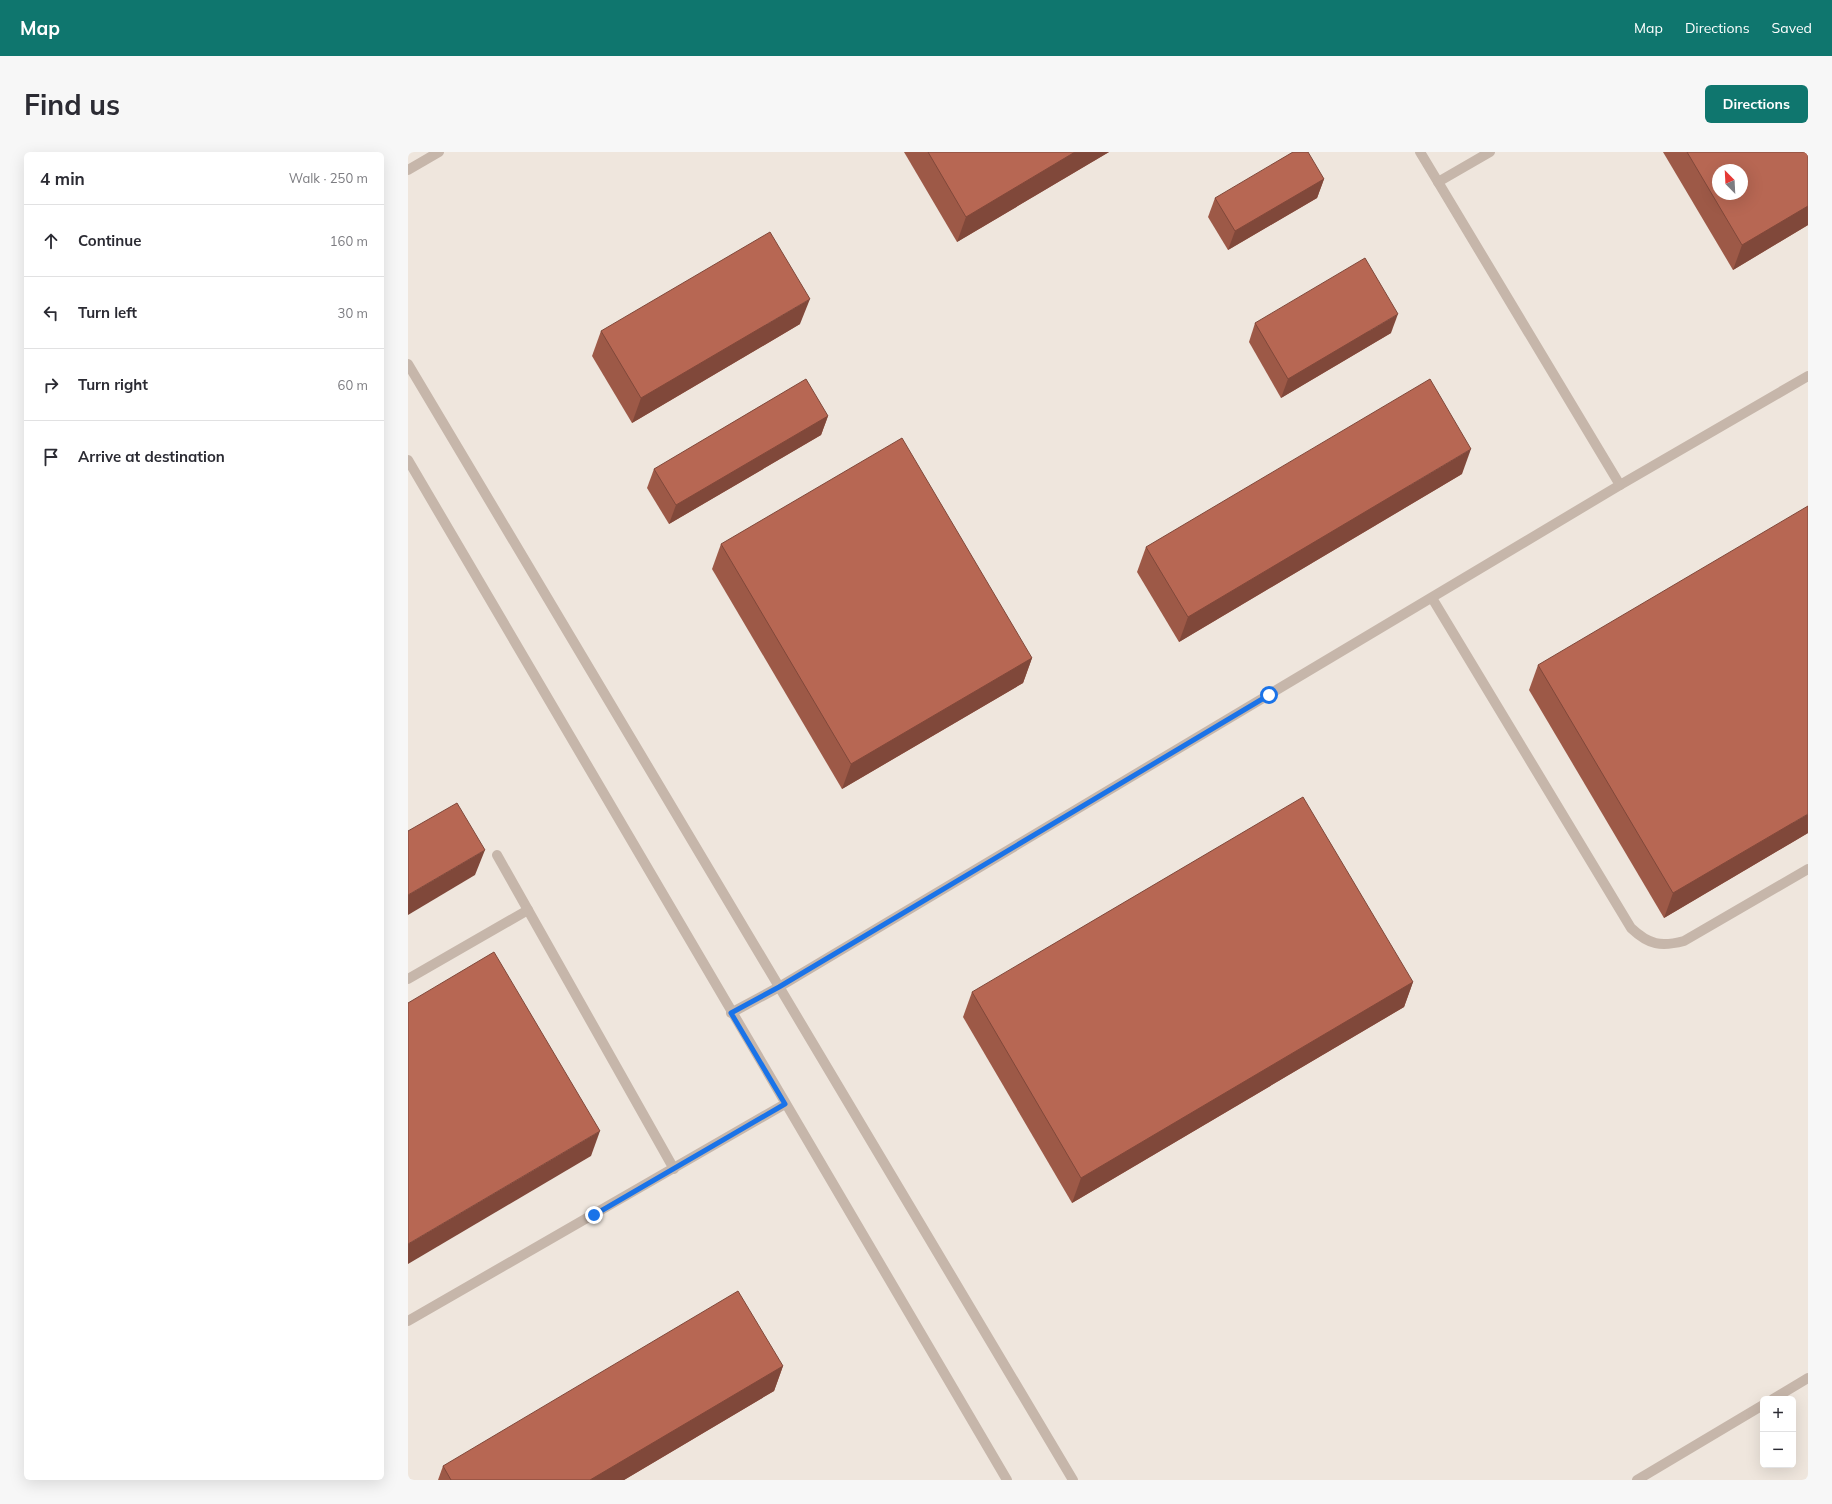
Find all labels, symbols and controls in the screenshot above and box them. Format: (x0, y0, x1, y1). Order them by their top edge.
text: Map (20, 16, 60, 40)
text: Map (1634, 19, 1663, 37)
text: Directions (1685, 19, 1750, 37)
text: Saved (1772, 19, 1812, 37)
button: Directions (1705, 85, 1808, 123)
text: Find us (24, 87, 120, 122)
north arrow (1712, 164, 1748, 200)
text: 4 min (40, 168, 85, 189)
text: Walk · 250 m (289, 170, 368, 186)
icon: ahead (40, 230, 62, 252)
text: Continue (78, 231, 141, 250)
text: 160 m (330, 233, 368, 249)
icon: left (40, 302, 62, 324)
text: Turn left (78, 303, 137, 322)
text: 30 m (338, 305, 368, 321)
icon: right (40, 374, 62, 396)
text: Turn right (78, 375, 148, 394)
text: 60 m (338, 377, 368, 393)
icon: arrive (40, 446, 62, 468)
text: Arrive at destination (78, 447, 225, 466)
route start (1260, 686, 1278, 704)
route end (585, 1206, 603, 1224)
map controls (1760, 1396, 1796, 1468)
button: + (1760, 1396, 1796, 1432)
button: − (1760, 1432, 1796, 1468)

